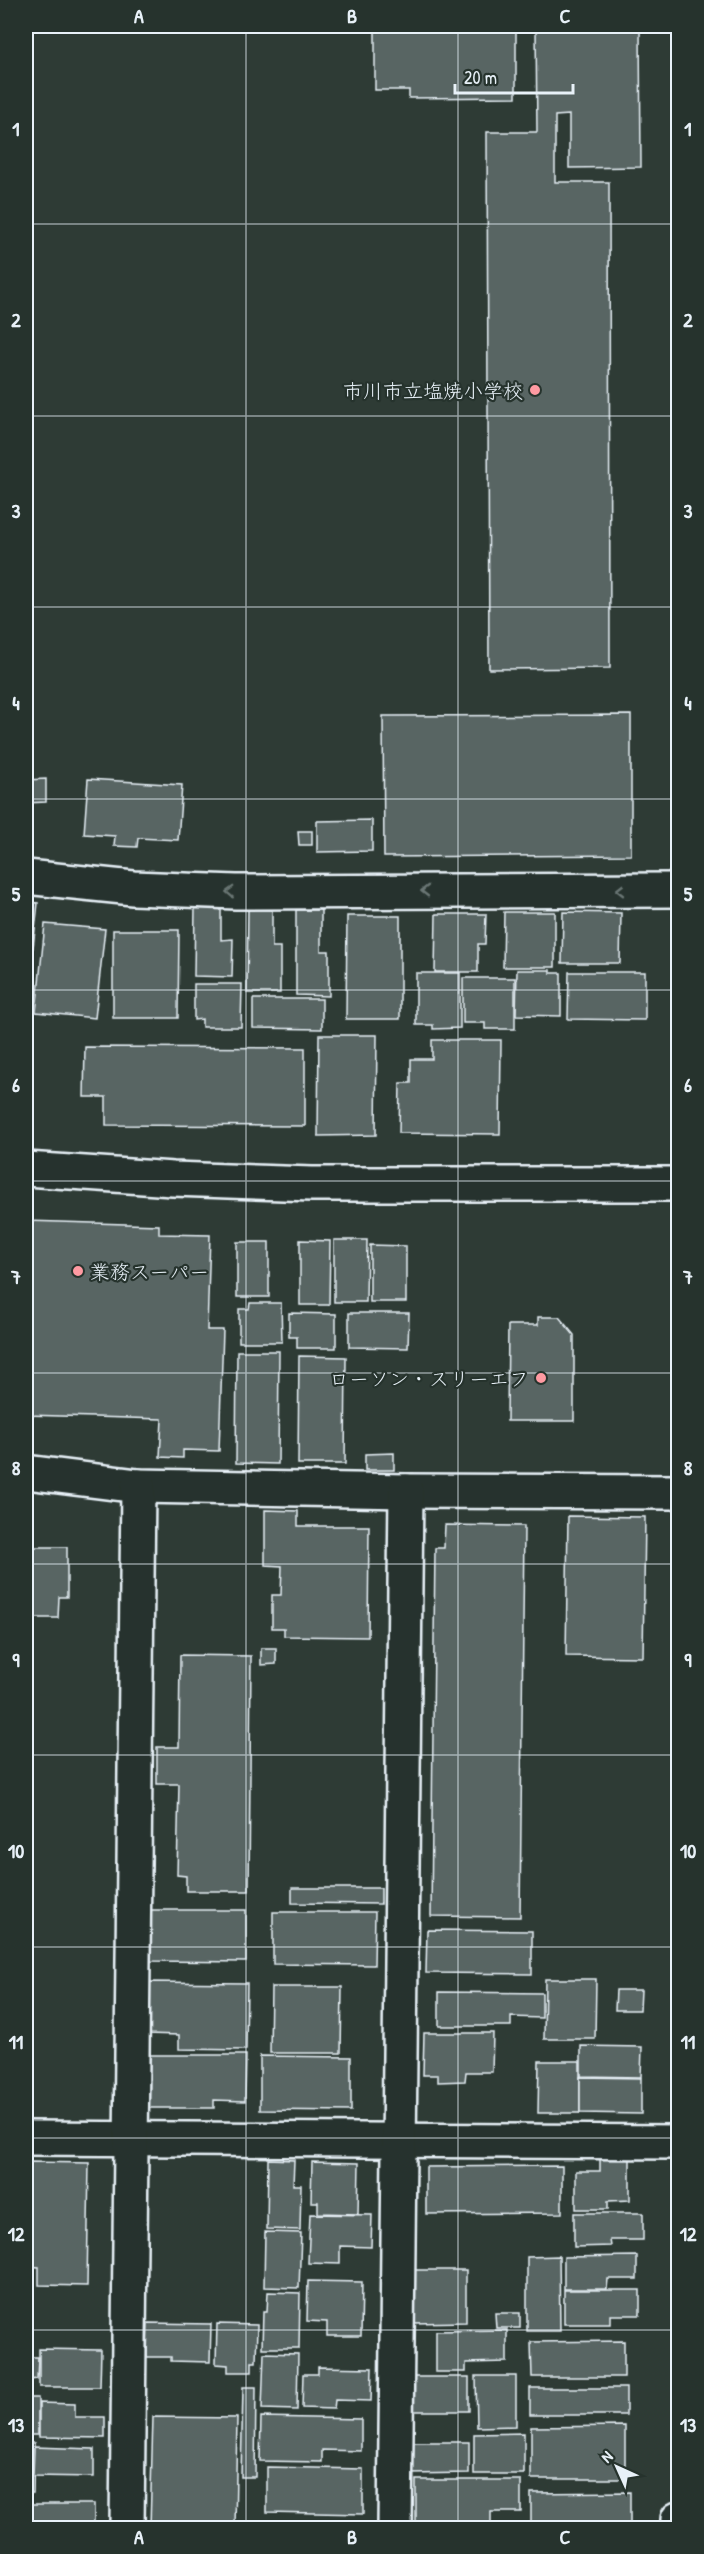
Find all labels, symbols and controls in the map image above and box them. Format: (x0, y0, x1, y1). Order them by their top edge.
text: A (134, 2, 144, 29)
text: B (347, 2, 357, 29)
text: C (560, 2, 571, 29)
scale bar (455, 57, 574, 95)
text: 20 m (464, 65, 497, 90)
text: 1 (12, 115, 20, 142)
text: 1 (684, 115, 692, 142)
text: 2 (11, 306, 21, 333)
text: 2 (683, 306, 693, 333)
place label: 市川市立塩焼小学校 (343, 377, 523, 404)
marker: 市川市立塩焼小学校 (528, 383, 542, 397)
text: 3 (12, 497, 21, 524)
text: 3 (684, 497, 693, 524)
text: 4 (12, 689, 20, 716)
text: 4 (684, 689, 692, 716)
text: 5 (12, 880, 21, 907)
text: 5 (684, 880, 693, 907)
one-way arrow (616, 884, 625, 896)
one-way arrow (226, 885, 235, 898)
one-way arrow (421, 885, 430, 897)
text: 6 (12, 1071, 20, 1098)
text: 6 (684, 1071, 692, 1098)
place label: 業務スーパー (90, 1258, 209, 1285)
text: 7 (10, 1263, 21, 1290)
text: 7 (682, 1263, 693, 1290)
marker: 業務スーパー (71, 1264, 85, 1278)
place label: ローソン・スリーエフ (329, 1365, 529, 1392)
marker: ローソン・スリーエフ (534, 1371, 548, 1385)
text: 8 (12, 1454, 21, 1481)
text: 8 (684, 1454, 693, 1481)
text: 9 (12, 1646, 20, 1673)
text: 9 (684, 1646, 692, 1673)
text: 10 (8, 1837, 24, 1864)
text: 10 (680, 1837, 696, 1864)
text: 11 (9, 2028, 23, 2055)
text: 11 (681, 2028, 695, 2055)
text: 12 (8, 2220, 25, 2247)
text: 12 (680, 2220, 697, 2247)
text: 13 (8, 2411, 24, 2438)
text: 13 (680, 2411, 696, 2438)
north arrow (587, 2437, 647, 2497)
text: N (596, 2445, 618, 2467)
text: A (134, 2523, 144, 2550)
text: B (347, 2523, 357, 2550)
text: C (560, 2523, 571, 2550)

